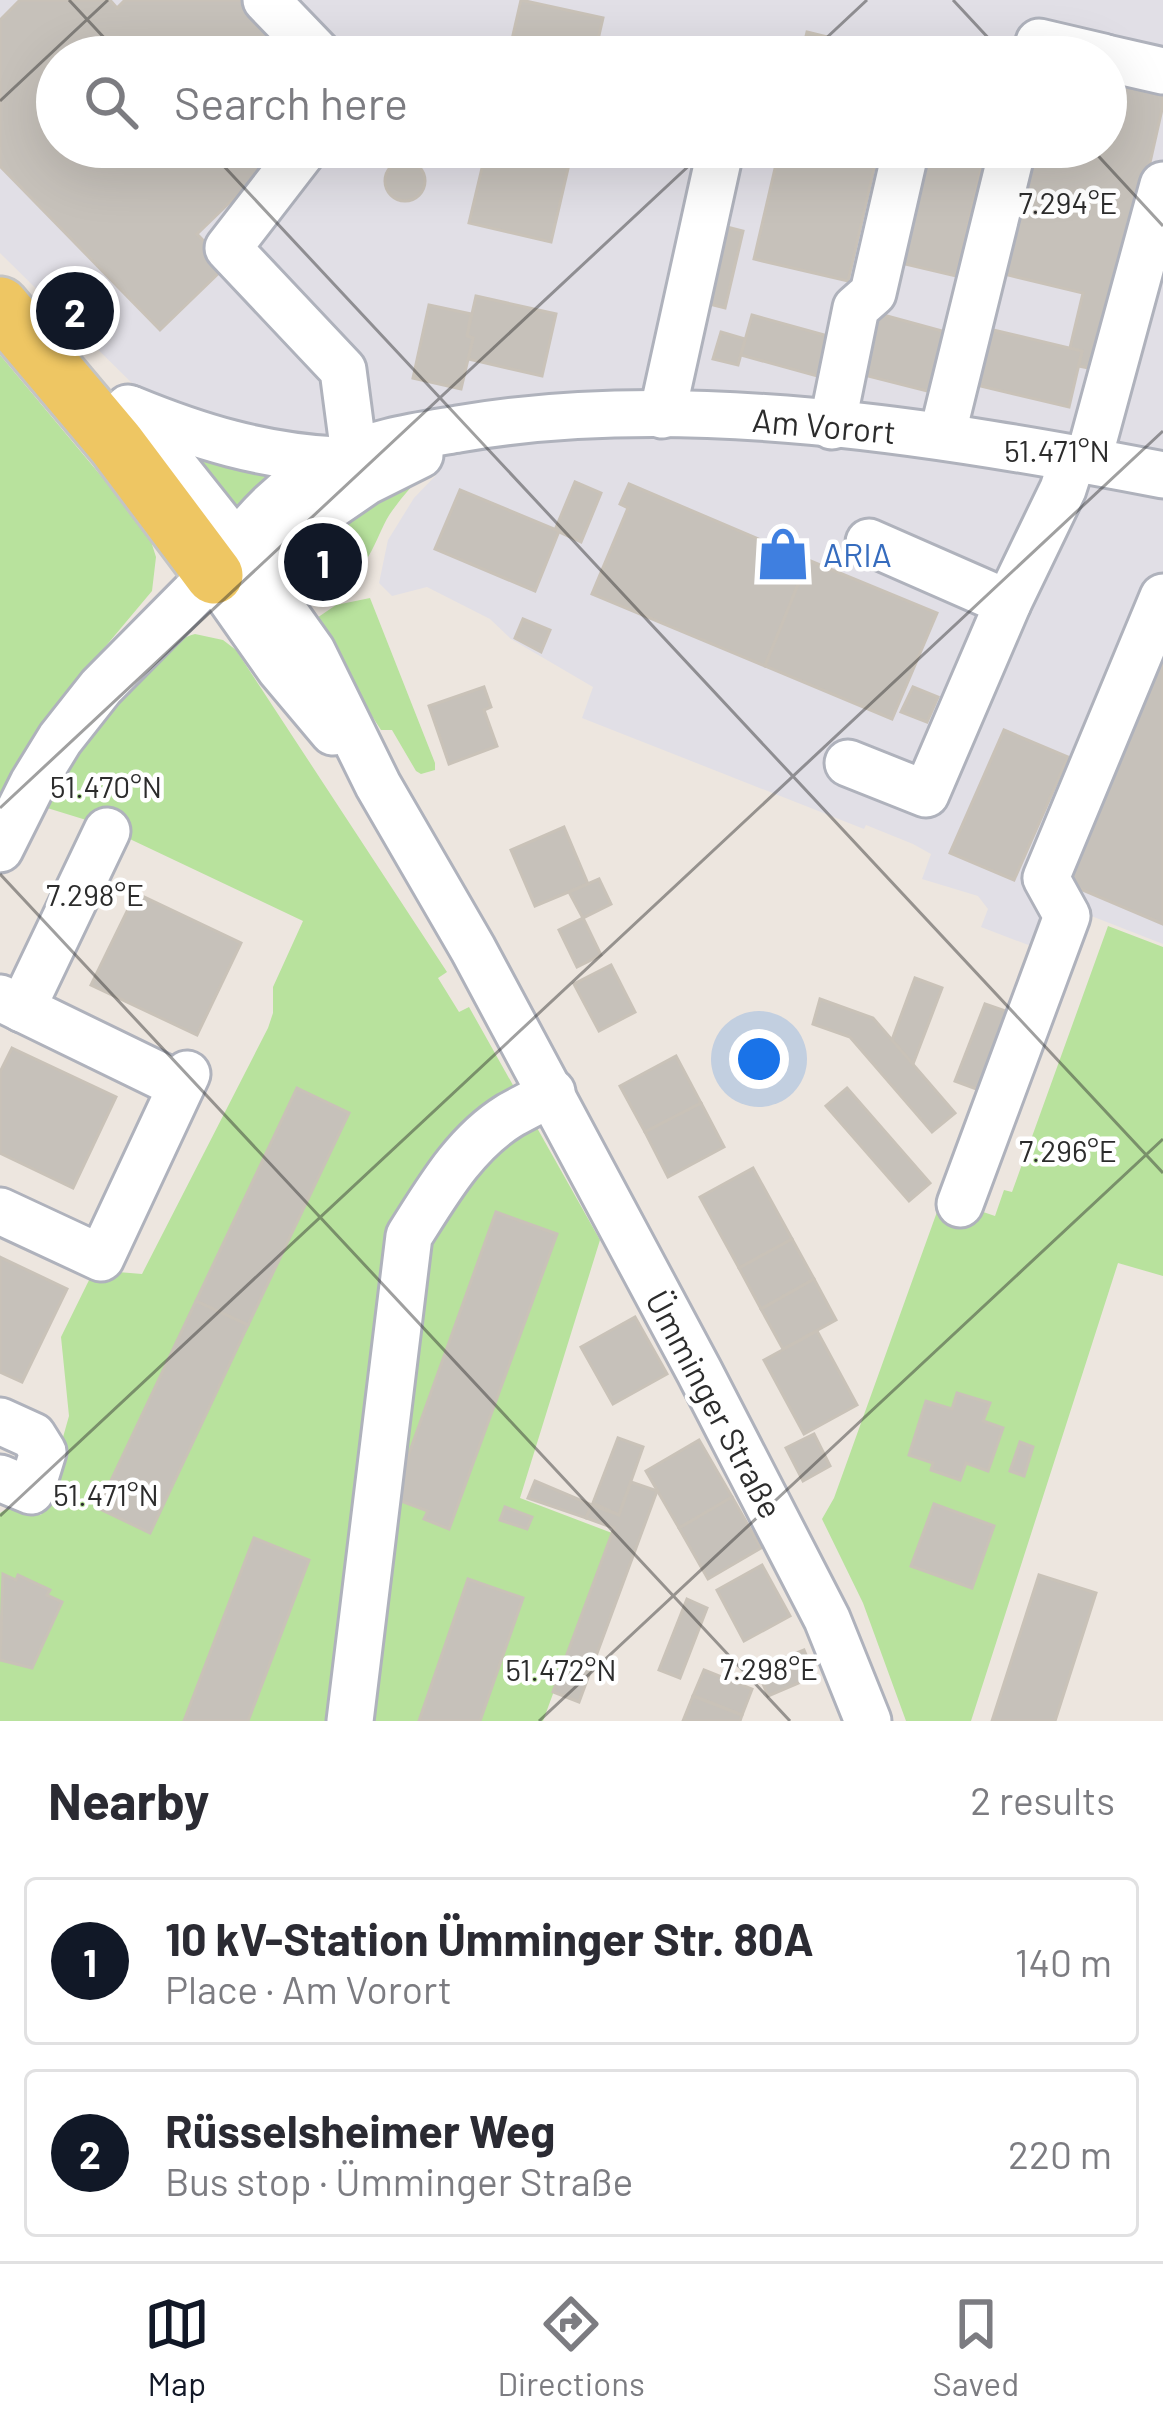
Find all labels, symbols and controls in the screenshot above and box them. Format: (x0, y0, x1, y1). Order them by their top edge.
search box (36, 36, 1127, 168)
icon: search (78, 69, 144, 135)
text: Search here (174, 75, 408, 129)
text: 7.294°E (1019, 184, 1118, 220)
pin: 2 (36, 266, 114, 356)
street label: Am Vorort (751, 399, 897, 451)
text: 51.471°N (1004, 432, 1110, 468)
pin: 1 (284, 517, 362, 607)
shop icon: ARIA (754, 525, 812, 583)
place label: ARIA (823, 534, 892, 574)
text: 51.470°N (50, 768, 162, 804)
text: 7.298°E (46, 876, 144, 912)
your location (729, 1029, 789, 1089)
text: 7.296°E (1019, 1132, 1117, 1168)
street label: Ümminger Straße (638, 1283, 792, 1525)
text: 51.471°N (53, 1476, 159, 1512)
text: 7.298°E (720, 1650, 818, 1686)
text: 51.472°N (505, 1651, 617, 1687)
text: Nearby (48, 1769, 209, 1830)
text: 2 results (970, 1776, 1115, 1823)
text: 10 kV-Station Ümminger Str. 80A (165, 1911, 814, 1965)
text: 1 (83, 1938, 97, 1985)
text: 140 m (1015, 1938, 1112, 1985)
text: Place · Am Vorort (165, 1965, 452, 2012)
text: Rüsselsheimer Weg (165, 2103, 555, 2157)
text: 2 (79, 2130, 101, 2177)
text: 220 m (1008, 2130, 1112, 2177)
text: Bus stop · Ümminger Straße (165, 2157, 633, 2204)
tab: Map (144, 2291, 210, 2403)
tab: Directions (497, 2291, 645, 2403)
tab: Saved (933, 2291, 1019, 2403)

